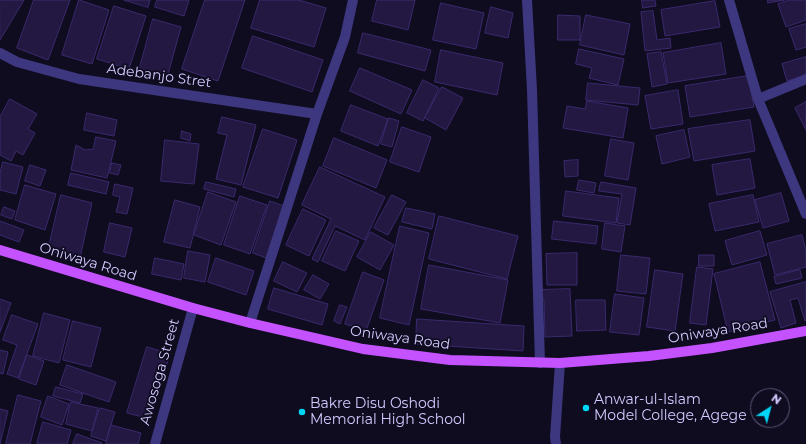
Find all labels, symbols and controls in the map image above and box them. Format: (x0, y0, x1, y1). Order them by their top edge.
street label: Adebanjo Stret (106, 60, 212, 92)
street label: Oniwaya Road (37, 239, 139, 285)
street label: Oniwaya Road (667, 315, 769, 347)
street label: Awosoga Street (137, 317, 183, 427)
street label: Oniwaya Road (349, 323, 451, 353)
north arrow (750, 388, 790, 428)
text: N (769, 391, 784, 407)
place label: Anwar-ul-Islam Model College, Agege (594, 392, 747, 424)
place label: Bakre Disu Oshodi Memorial High School (310, 396, 465, 428)
marker: Anwar-ul-Islam Model College, Agege (581, 403, 591, 413)
marker: Bakre Disu Oshodi Memorial High School (297, 407, 307, 417)

